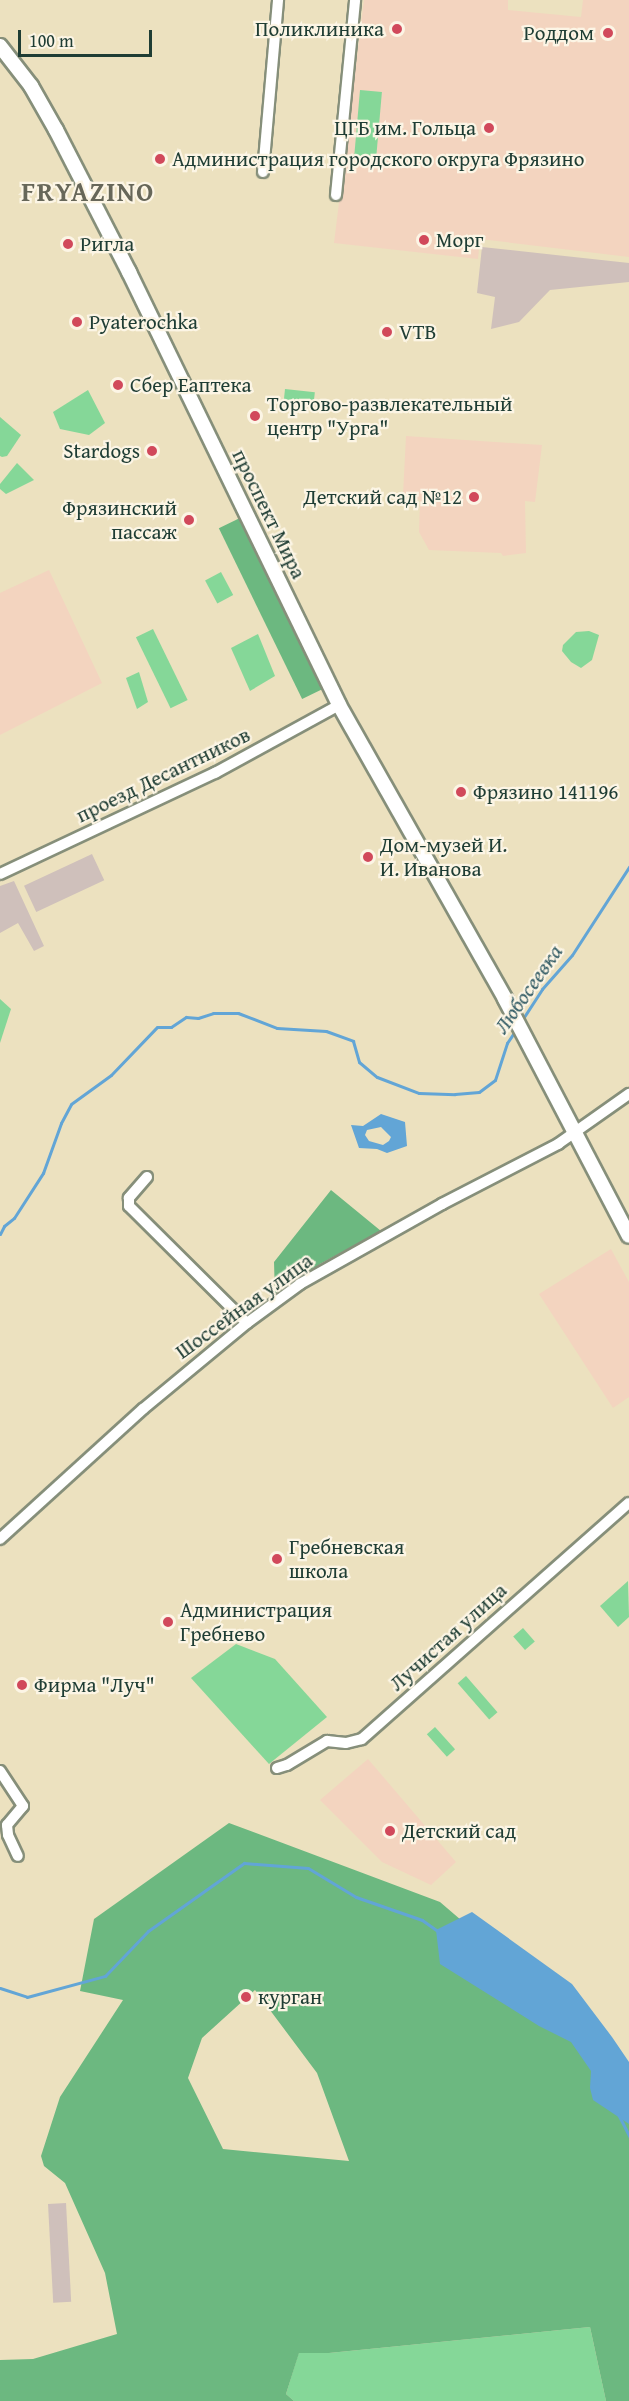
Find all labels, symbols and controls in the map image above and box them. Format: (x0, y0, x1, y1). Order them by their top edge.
place label: Поликлиника (255, 16, 384, 42)
scale bar (21, 18, 154, 56)
marker: Поликлиника (388, 20, 406, 38)
place label: Роддом (523, 20, 594, 46)
marker: Роддом (599, 24, 617, 42)
text: 100 m (29, 27, 74, 54)
place label: ЦГБ им. Гольца (334, 115, 476, 141)
marker: ЦГБ им. Гольца (480, 119, 498, 137)
place label: Администрация городского округа Фрязино (172, 146, 584, 172)
marker: Администрация городского округа Фрязино (153, 152, 167, 166)
district label: FRYAZINO (21, 176, 155, 208)
place label: Морг (436, 227, 483, 253)
place label: Ригла (80, 231, 134, 257)
marker: Морг (417, 233, 431, 247)
marker: Ригла (61, 237, 75, 251)
place label: Pyaterochka (89, 309, 198, 335)
marker: Pyaterochka (70, 315, 84, 329)
place label: VTB (399, 319, 436, 345)
marker: VTB (380, 325, 394, 339)
place label: Сбер Еаптека (130, 372, 251, 398)
marker: Сбер Еаптека (111, 378, 125, 392)
place label: Торгово-развлекательный центр "Урга" (267, 391, 513, 441)
marker: Торгово-развлекательный центр "Урга" (248, 409, 262, 423)
place label: Stardogs (63, 438, 140, 464)
marker: Stardogs (145, 444, 159, 458)
street label: проспект Мира (227, 445, 311, 583)
place label: Детский сад №12 (303, 484, 462, 510)
marker: Детский сад №12 (467, 490, 481, 504)
place label: Фрязинский пассаж (62, 495, 177, 545)
marker: Фрязинский пассаж (182, 513, 196, 527)
street label: проезд Десантников (72, 722, 254, 828)
place label: Фрязино 141196 (473, 779, 618, 805)
marker: Фрязино 141196 (454, 785, 468, 799)
place label: Дом-музей И. И. Иванова (380, 832, 507, 882)
marker: Дом-музей И. И. Иванова (361, 850, 375, 864)
water label: Любосеевка (488, 939, 568, 1039)
street label: Шоссейная улица (171, 1248, 317, 1364)
place label: Гребневская школа (289, 1534, 404, 1584)
marker: Гребневская школа (270, 1552, 284, 1566)
street label: Лучистая улица (384, 1578, 512, 1696)
place label: Администрация Гребнево (180, 1597, 332, 1647)
marker: Администрация Гребнево (161, 1615, 175, 1629)
place label: Фирма "Луч" (34, 1672, 155, 1698)
marker: Фирма "Луч" (15, 1678, 29, 1692)
place label: Детский сад (402, 1818, 516, 1844)
marker: Детский сад (383, 1824, 397, 1838)
place label: курган (258, 1984, 322, 2010)
marker: курган (239, 1990, 253, 2004)

